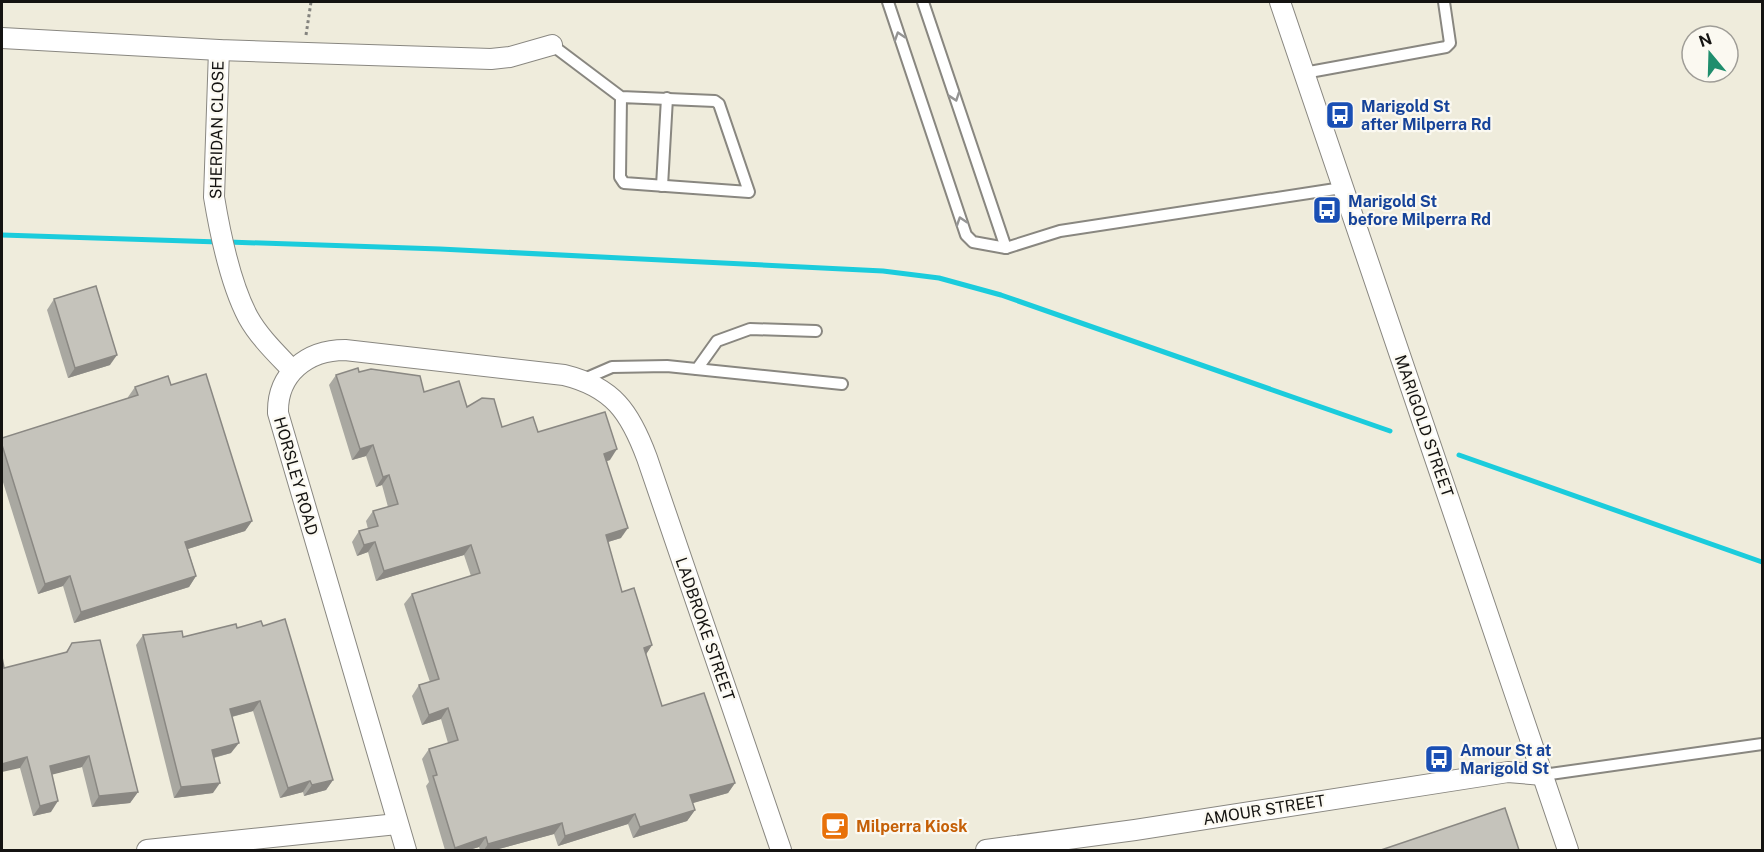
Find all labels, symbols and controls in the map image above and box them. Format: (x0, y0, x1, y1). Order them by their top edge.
north arrow (1680, 24, 1740, 84)
text: N (1696, 29, 1714, 51)
one-way arrow (894, 31, 907, 42)
street label: SHERIDAN CLOSE (206, 61, 228, 199)
one-way arrow (947, 91, 960, 102)
place label: Marigold St after Milperra Rd (1361, 97, 1491, 134)
bus stop icon: Marigold St after Milperra Rd (1324, 99, 1356, 131)
place label: Marigold St before Milperra Rd (1348, 192, 1491, 229)
bus stop icon: Marigold St before Milperra Rd (1311, 194, 1343, 226)
one-way arrow (956, 216, 968, 227)
street label: MARIGOLD STREET (1391, 352, 1457, 500)
street label: HORSLEY ROAD (270, 415, 322, 537)
street label: LADBROKE STREET (672, 555, 739, 704)
place label: Amour St at Marigold St (1460, 741, 1552, 778)
bus stop icon: Amour St at Marigold St (1423, 743, 1455, 775)
street label: AMOUR STREET (1202, 791, 1327, 829)
cafe icon: Milperra Kiosk (819, 810, 851, 842)
place label: Milperra Kiosk (856, 817, 967, 836)

